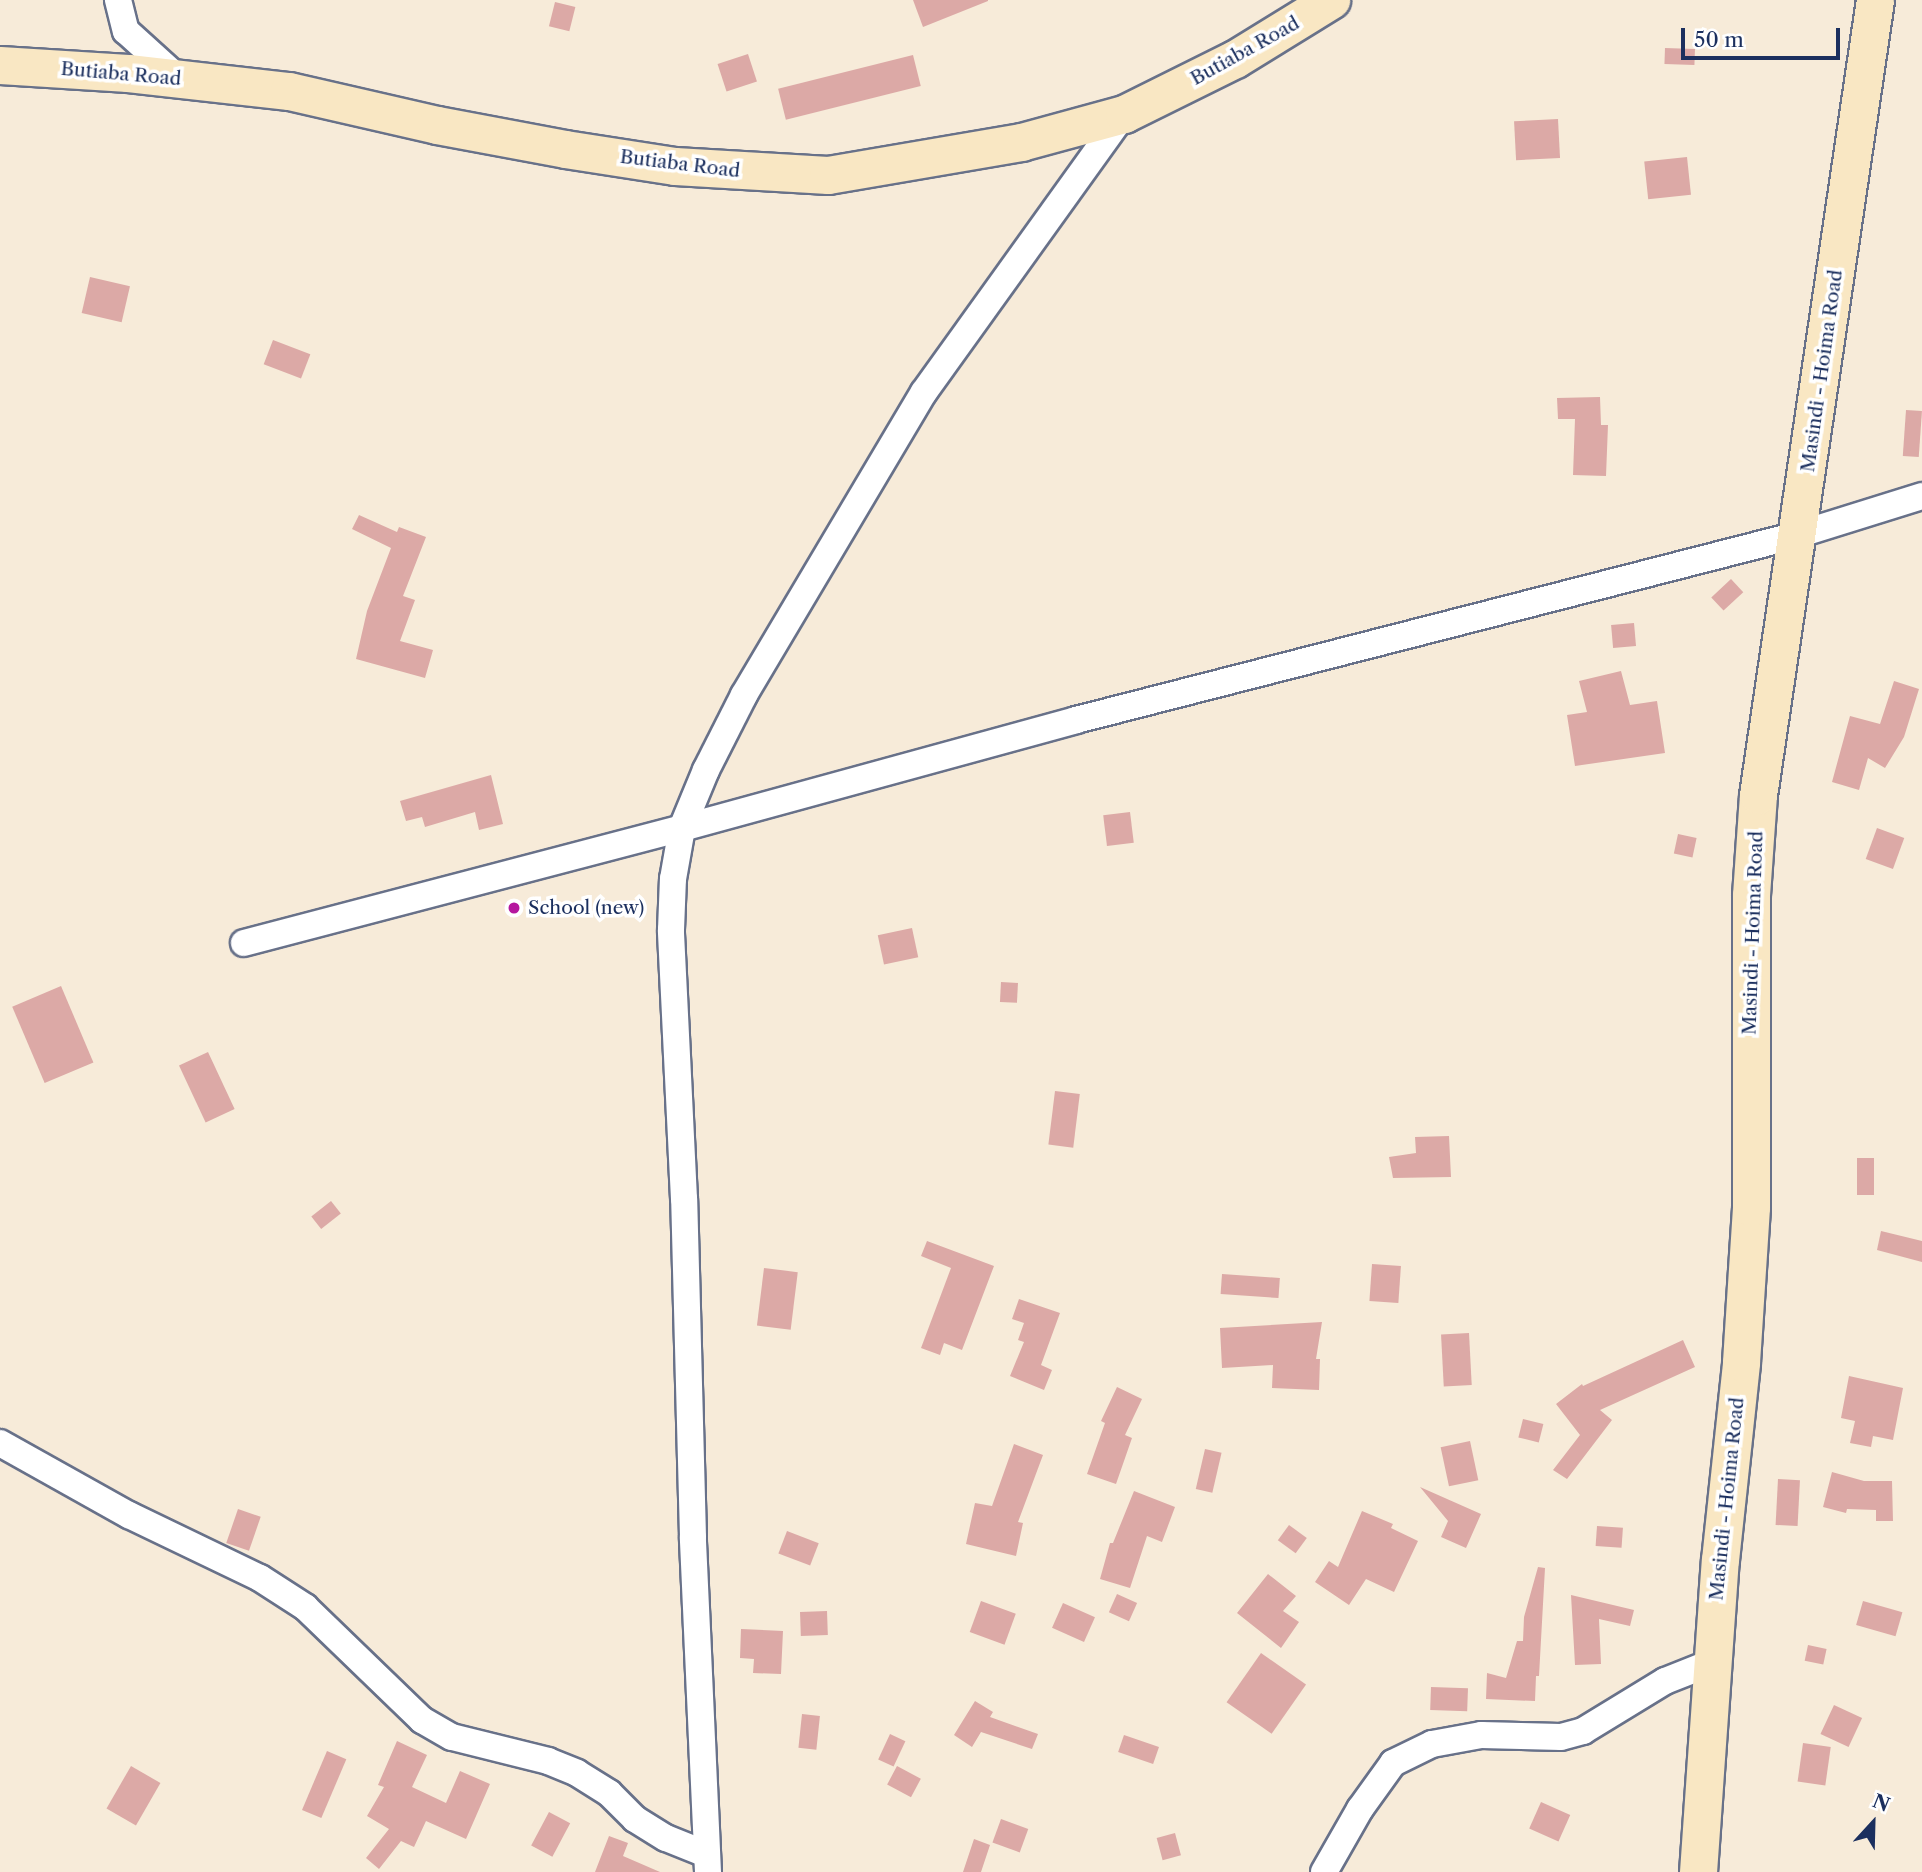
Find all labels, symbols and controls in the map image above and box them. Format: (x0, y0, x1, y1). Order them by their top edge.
street label: Butiaba Road (1187, 12, 1303, 90)
scale bar (1684, 14, 1843, 58)
text: 50 m (1694, 27, 1744, 52)
street label: Butiaba Road (60, 57, 182, 91)
street label: Butiaba Road (619, 145, 741, 183)
street label: Masindi - Hoima Road (1797, 268, 1847, 474)
street label: Masindi - Hoima Road (1738, 831, 1768, 1035)
place label: School (new) (528, 897, 644, 919)
marker: School (new) (506, 900, 522, 916)
street label: Masindi - Hoima Road (1705, 1396, 1749, 1602)
north arrow (1838, 1788, 1908, 1858)
text: N (1869, 1789, 1893, 1817)

